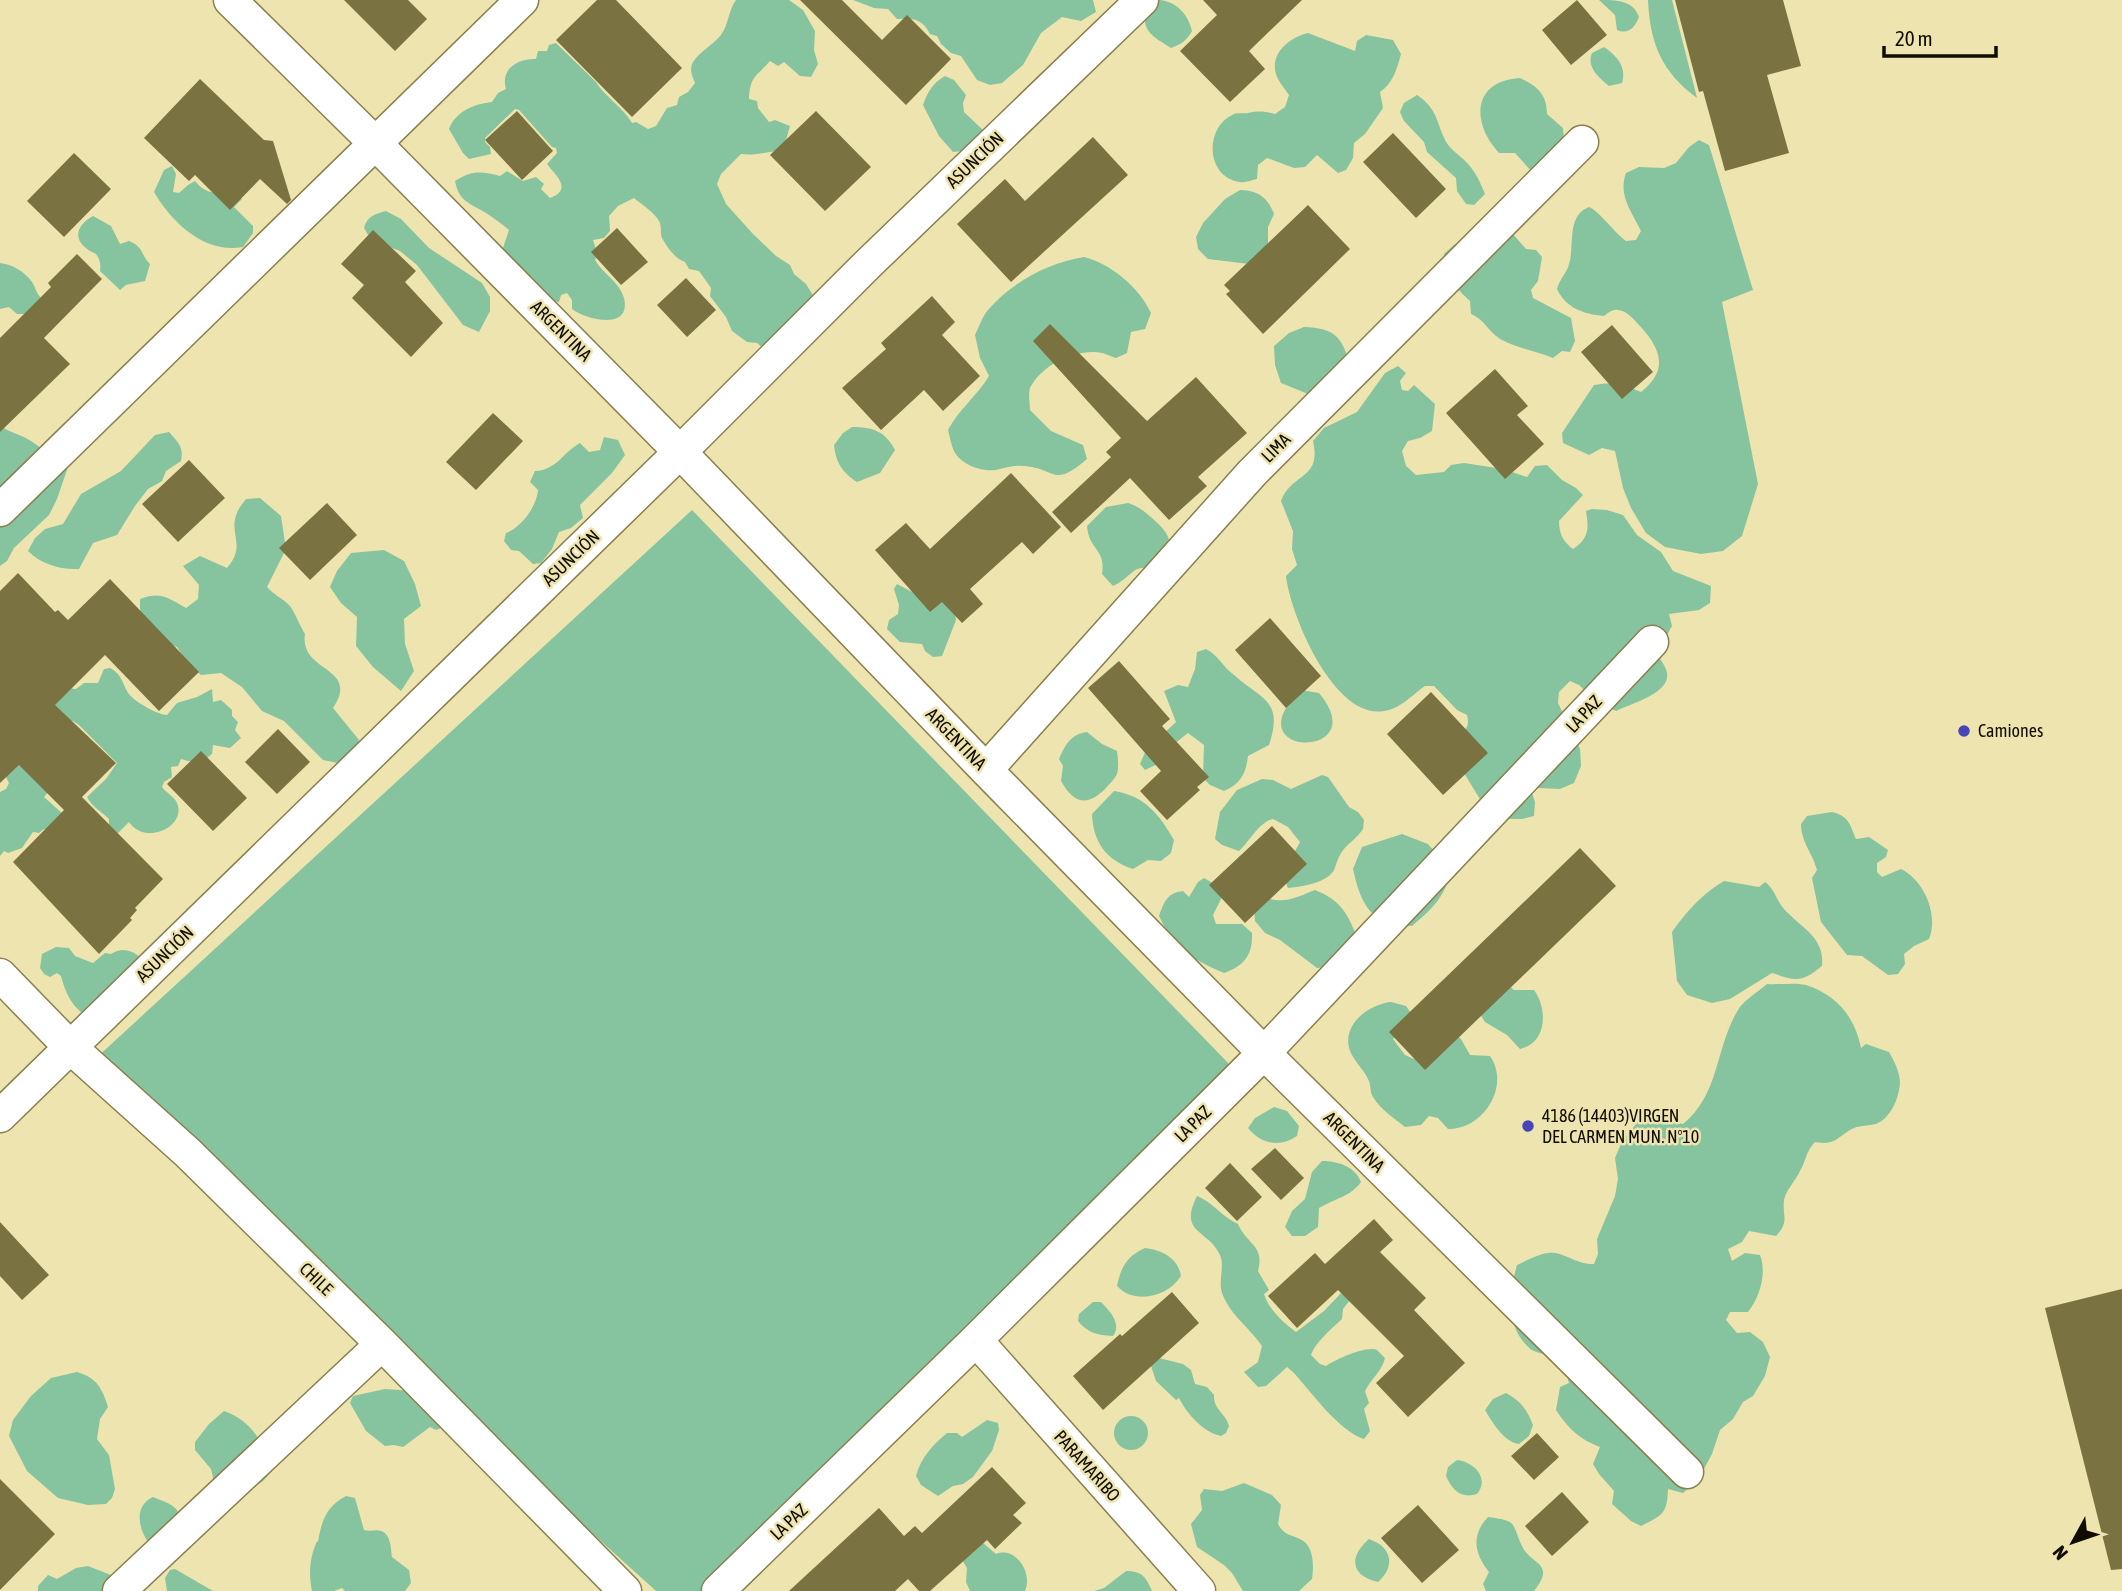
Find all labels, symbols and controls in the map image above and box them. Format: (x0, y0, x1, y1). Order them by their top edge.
scale bar (1884, 14, 1996, 58)
text: 20 m (1895, 26, 1933, 50)
street label: ASUNCIÓN (942, 127, 1008, 192)
street label: ARGENTINA (527, 296, 596, 366)
street label: LIMA (1257, 429, 1295, 467)
street label: ASUNCIÓN (538, 525, 604, 590)
street label: LA PAZ (1561, 691, 1606, 737)
street label: ARGENTINA (922, 704, 991, 774)
place label: Camiones (1978, 720, 2043, 741)
marker: Camiones (1956, 723, 1972, 739)
street label: ASUNCIÓN (132, 921, 198, 986)
street label: LA PAZ (1170, 1101, 1215, 1146)
place label: 4186 (14403)VIRGEN DEL CARMEN MUN. Nº10 (1542, 1105, 1699, 1147)
street label: ARGENTINA (1320, 1107, 1389, 1177)
marker: 4186 (14403)VIRGEN DEL CARMEN MUN. Nº10 (1520, 1118, 1536, 1134)
street label: CHILE (295, 1258, 337, 1300)
street label: PARAMARIBO (1050, 1426, 1125, 1505)
street label: LA PAZ (766, 1499, 812, 1544)
north arrow (2038, 1507, 2108, 1577)
text: N (2048, 1542, 2072, 1564)

